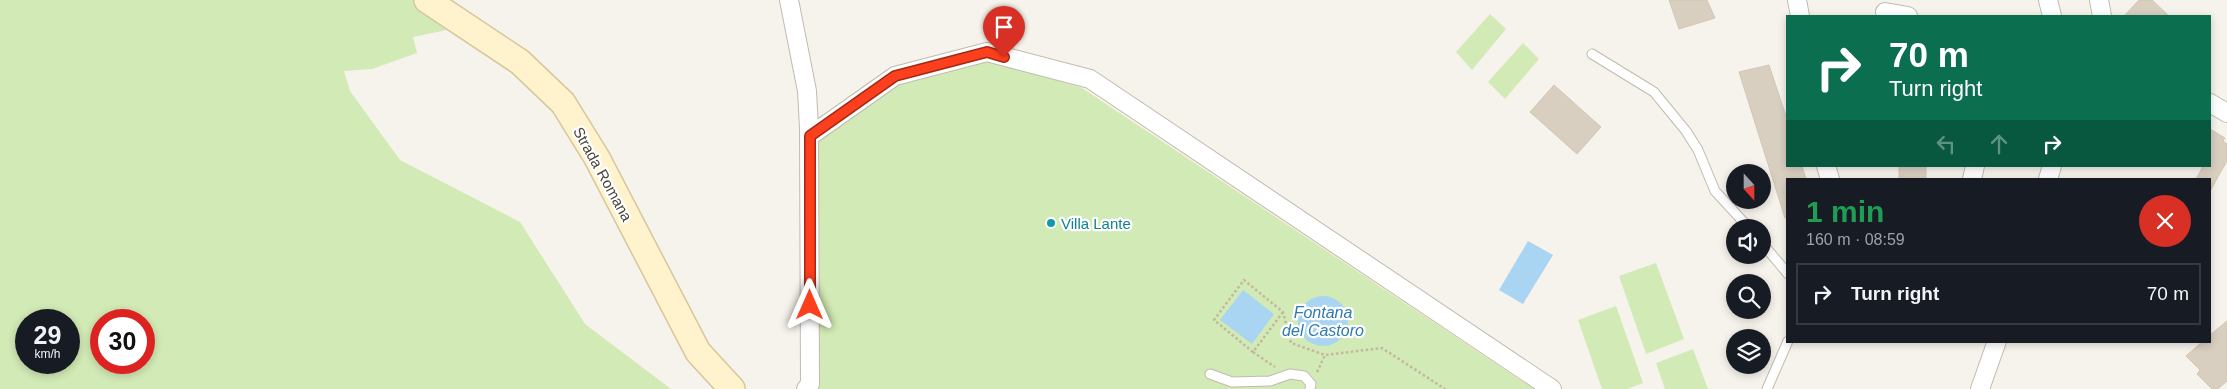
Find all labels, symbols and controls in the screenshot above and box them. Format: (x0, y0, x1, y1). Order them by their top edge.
pin (983, 6, 1025, 57)
icon: arrive (990, 13, 1018, 41)
icon: right (1806, 35, 1871, 100)
text: 70 m (1889, 35, 1969, 74)
text: Turn right (1889, 76, 1982, 101)
street label: Strada Romana (570, 124, 636, 225)
icon: left (1932, 130, 1960, 158)
icon: ahead (1985, 130, 2013, 158)
icon: right (2038, 130, 2066, 158)
north arrow (1726, 164, 1771, 209)
map controls (1726, 164, 1771, 374)
text: 1 min (1806, 195, 1884, 228)
button: close (2139, 195, 2191, 247)
place label: Villa Lante (1061, 215, 1131, 232)
marker: Villa Lante (1045, 217, 1057, 229)
button: sound (1726, 219, 1771, 264)
text: 160 m · 08:59 (1806, 231, 1905, 248)
button: search (1726, 274, 1771, 319)
position arrow (783, 278, 835, 330)
icon: right (1808, 280, 1836, 308)
text: Turn right (1851, 283, 1939, 304)
text: 70 m (2147, 283, 2189, 304)
water label: Fontana del Castoro (1282, 304, 1364, 339)
speed limit sign: 30 (90, 309, 155, 374)
text: 29 (34, 321, 61, 349)
button: layers (1726, 329, 1771, 374)
text: km/h (34, 347, 61, 361)

